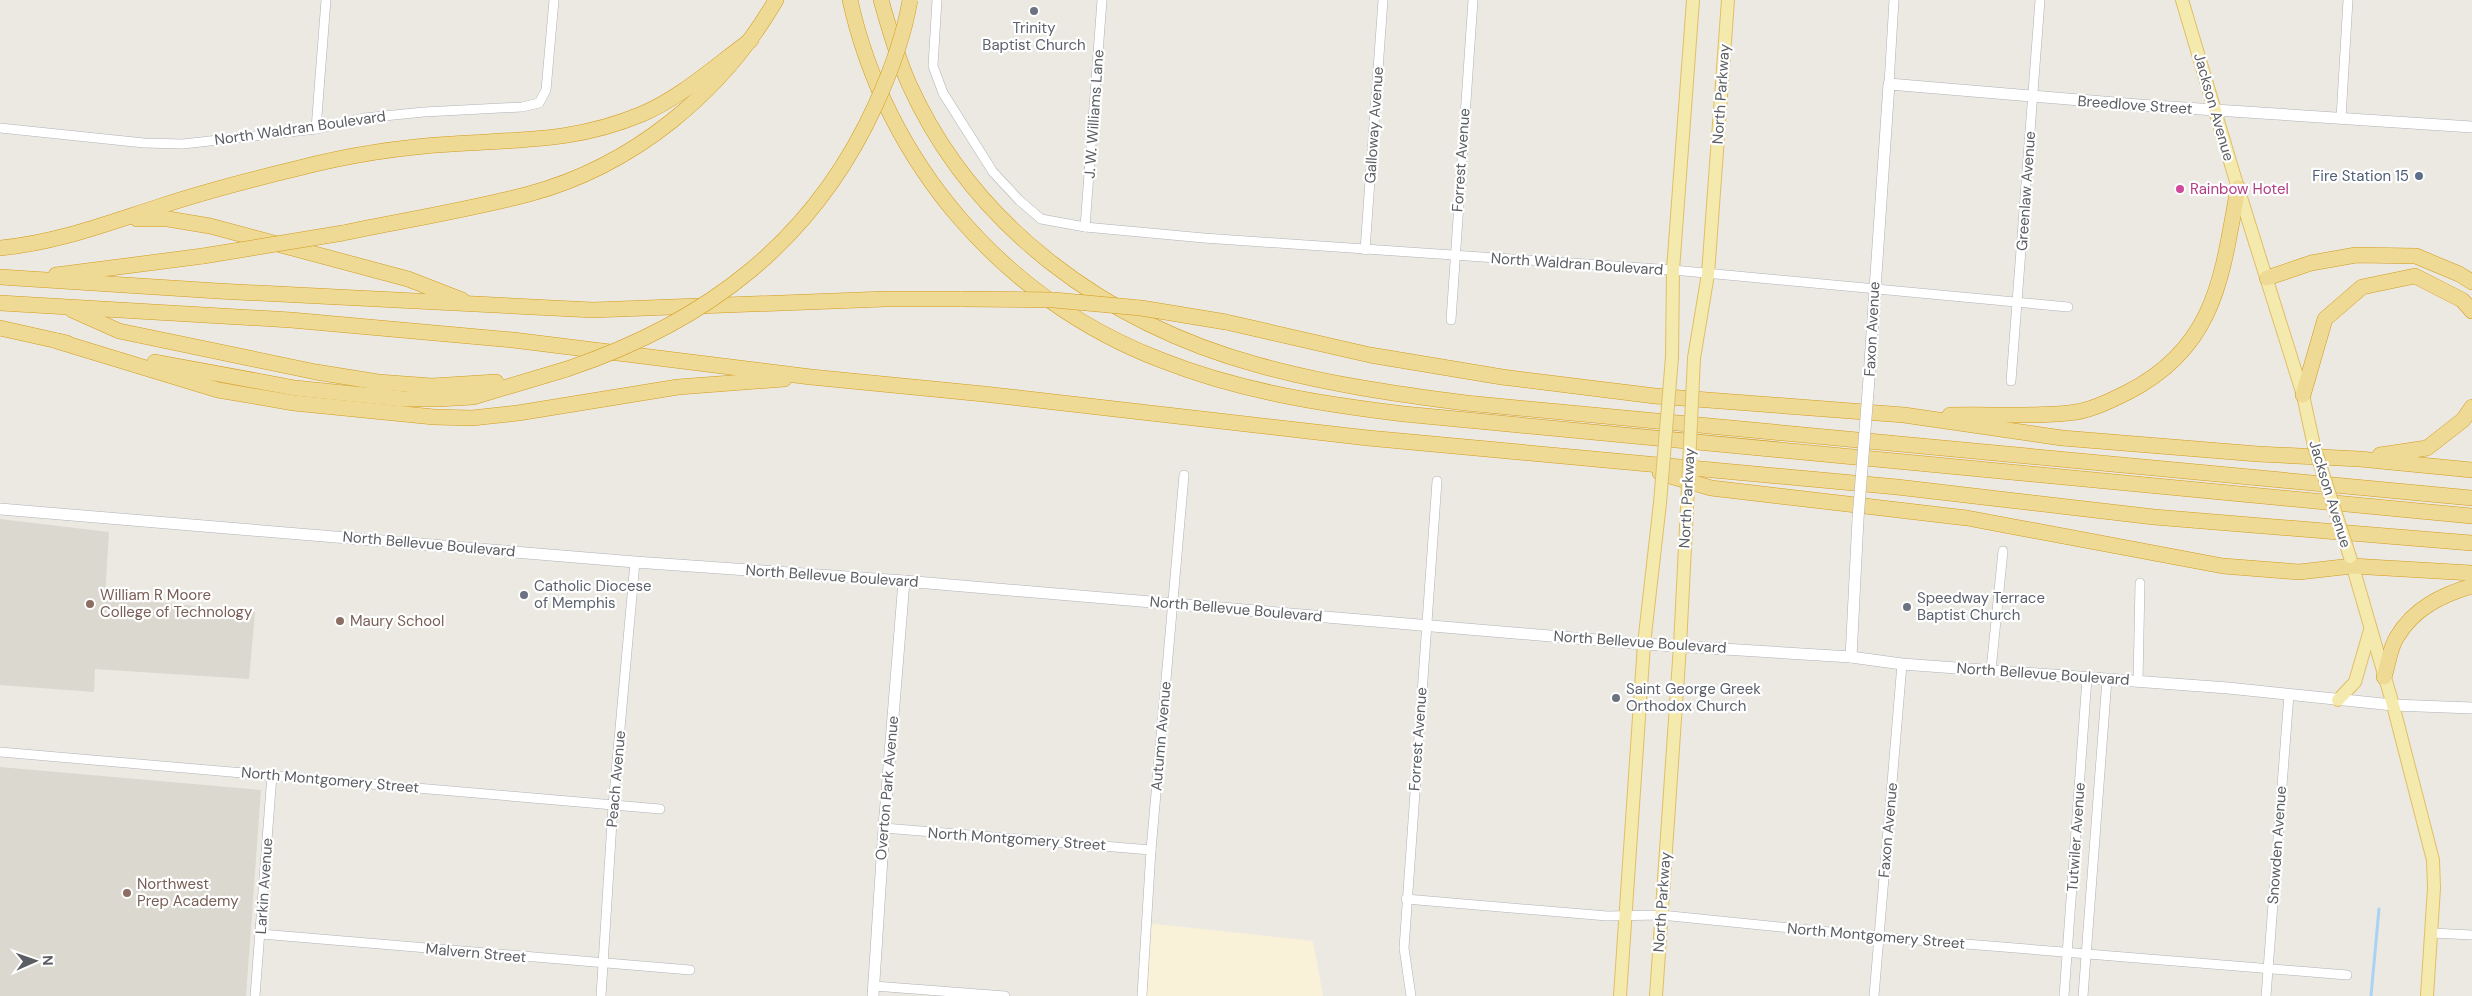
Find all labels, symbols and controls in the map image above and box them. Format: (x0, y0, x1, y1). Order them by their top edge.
marker: Trinity Baptist Church (1028, 5, 1040, 17)
place label: Trinity Baptist Church (982, 18, 1086, 55)
street label: North Parkway (1708, 43, 1735, 145)
street label: J. W. Williams Lane (1080, 49, 1108, 179)
street label: Jackson Avenue (2189, 51, 2239, 163)
street label: Galloway Avenue (1360, 66, 1388, 184)
street label: Breedlove Street (2077, 91, 2193, 119)
street label: North Waldran Boulevard (213, 106, 387, 150)
street label: Forrest Avenue (1447, 107, 1475, 213)
street label: Greenlaw Avenue (2012, 130, 2040, 252)
place label: Fire Station 15 (2312, 166, 2409, 186)
marker: Fire Station 15 (2413, 170, 2425, 182)
place label: Rainbow Hotel (2190, 179, 2289, 199)
marker: Rainbow Hotel (2174, 183, 2186, 195)
street label: North Waldran Boulevard (1490, 248, 1664, 280)
street label: Faxon Avenue (1860, 281, 1884, 377)
street label: Jackson Avenue (2304, 438, 2356, 550)
street label: North Parkway (1674, 447, 1700, 549)
street label: North Bellevue Boulevard (342, 526, 516, 562)
street label: North Bellevue Boulevard (745, 560, 919, 592)
place label: Catholic Diocese of Memphis (534, 576, 652, 613)
place label: William R Moore College of Technology (100, 585, 253, 622)
place label: Speedway Terrace Baptist Church (1917, 588, 2045, 625)
marker: Catholic Diocese of Memphis (518, 589, 530, 601)
street label: North Bellevue Boulevard (1149, 591, 1323, 627)
marker: William R Moore College of Technology (84, 598, 96, 610)
marker: Speedway Terrace Baptist Church (1901, 601, 1913, 613)
place label: Maury School (350, 611, 444, 631)
marker: Maury School (334, 615, 346, 627)
street label: North Bellevue Boulevard (1553, 626, 1727, 658)
street label: North Bellevue Boulevard (1956, 658, 2130, 690)
place label: Saint George Greek Orthodox Church (1626, 679, 1761, 716)
street label: Autumn Avenue (1146, 680, 1176, 792)
street label: Forrest Avenue (1404, 686, 1432, 792)
marker: Saint George Greek Orthodox Church (1610, 692, 1622, 704)
street label: Overton Park Avenue (871, 715, 903, 861)
street label: Peach Avenue (602, 730, 630, 828)
street label: North Montgomery Street (240, 762, 420, 798)
street label: Faxon Avenue (1874, 782, 1902, 878)
street label: Tutwiler Avenue (2062, 782, 2090, 892)
street label: Snowden Avenue (2263, 785, 2291, 905)
street label: North Montgomery Street (927, 823, 1107, 855)
street label: Larkin Avenue (251, 837, 277, 935)
street label: North Parkway (1649, 851, 1676, 953)
place label: Northwest Prep Academy (137, 874, 239, 911)
marker: Northwest Prep Academy (121, 887, 133, 899)
street label: North Montgomery Street (1786, 918, 1966, 954)
north arrow (10, 936, 60, 986)
street label: Malvern Street (425, 939, 527, 967)
text: N (39, 955, 57, 966)

